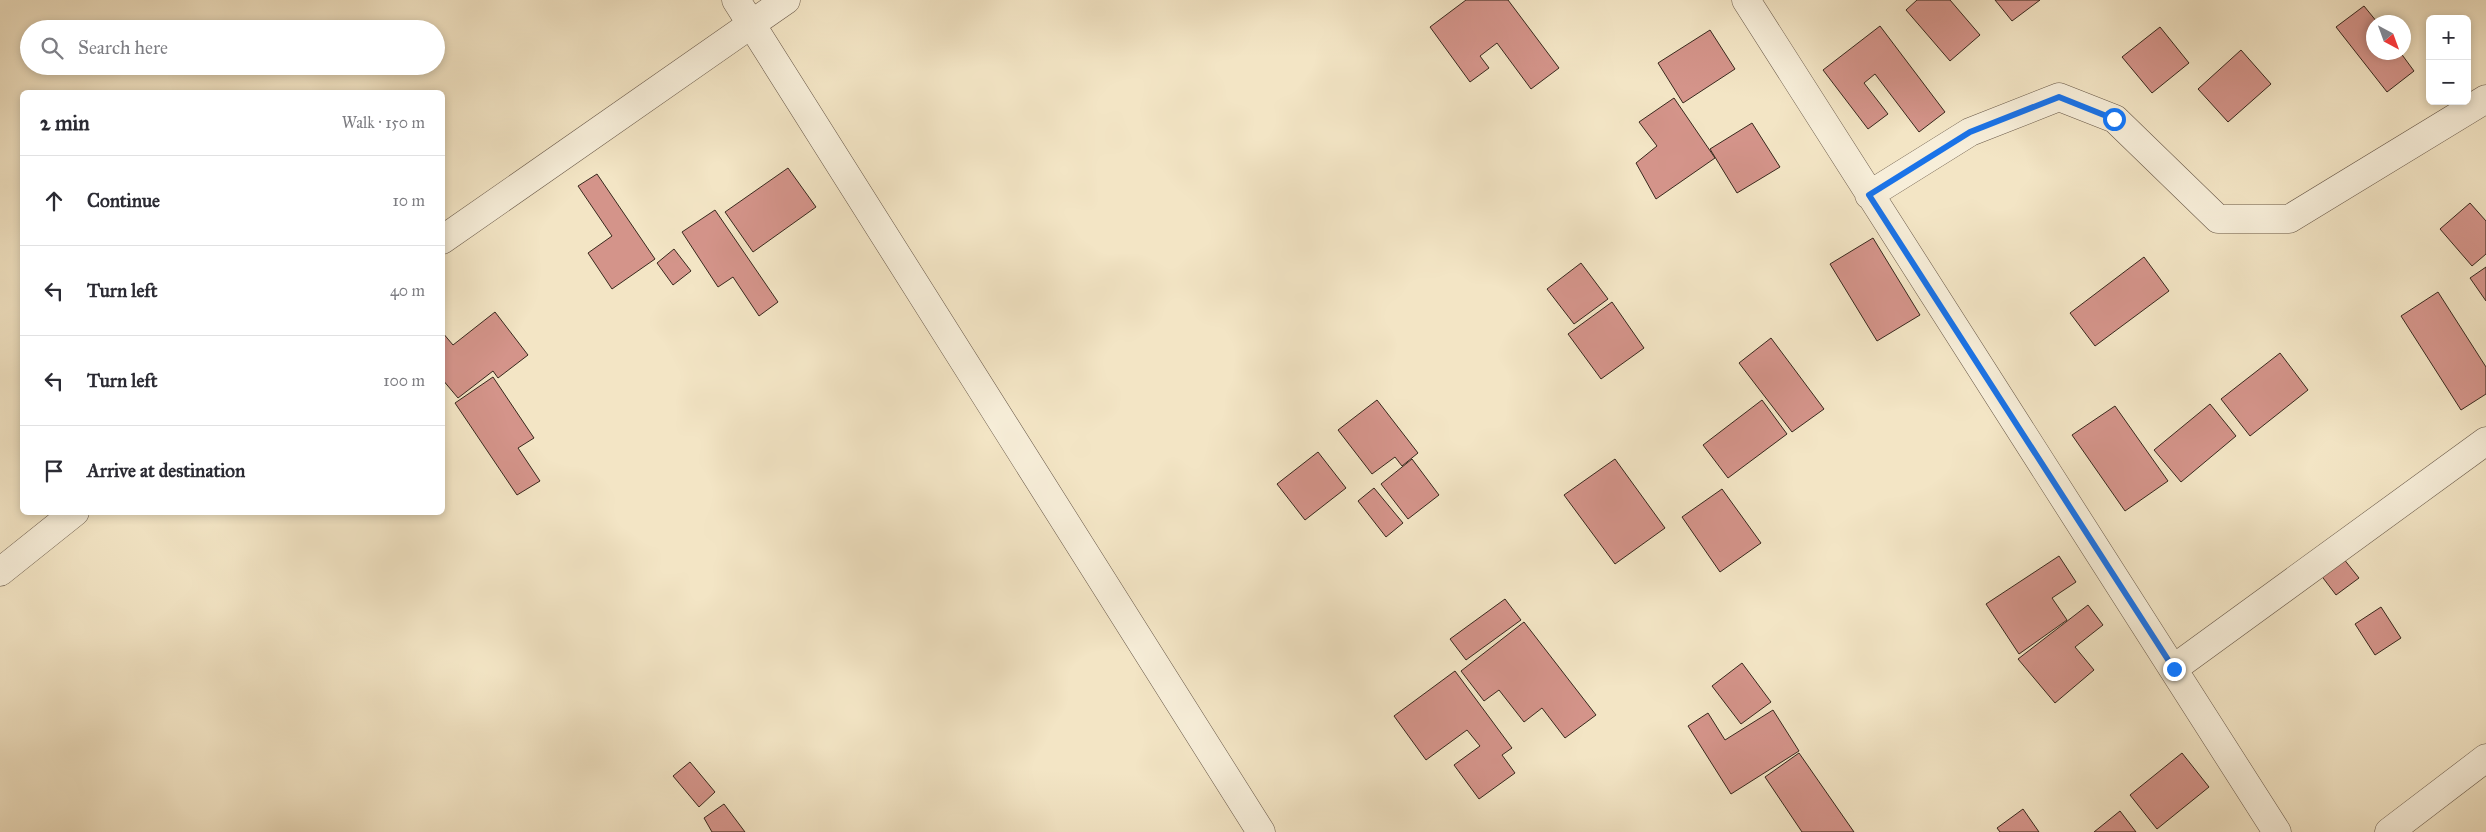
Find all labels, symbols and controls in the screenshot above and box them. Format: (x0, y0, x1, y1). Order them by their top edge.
north arrow (2366, 15, 2411, 60)
map controls (2426, 15, 2471, 105)
button: + (2426, 15, 2471, 60)
search box (20, 20, 445, 75)
icon: search (38, 34, 66, 62)
text: Search here (78, 36, 168, 59)
button: − (2426, 60, 2471, 105)
route start (2103, 108, 2126, 131)
text: 2 min (40, 110, 90, 136)
text: Walk · 150 m (342, 113, 425, 132)
icon: ahead (40, 187, 68, 215)
text: Continue (87, 189, 160, 212)
text: 10 m (393, 191, 425, 210)
icon: left (40, 277, 68, 305)
text: Turn left (87, 279, 157, 302)
text: 40 m (390, 281, 425, 300)
icon: left (40, 367, 68, 395)
text: Turn left (87, 369, 157, 392)
text: 100 m (383, 371, 425, 390)
icon: arrive (40, 457, 68, 485)
text: Arrive at destination (87, 459, 245, 482)
route end (2163, 658, 2186, 681)

